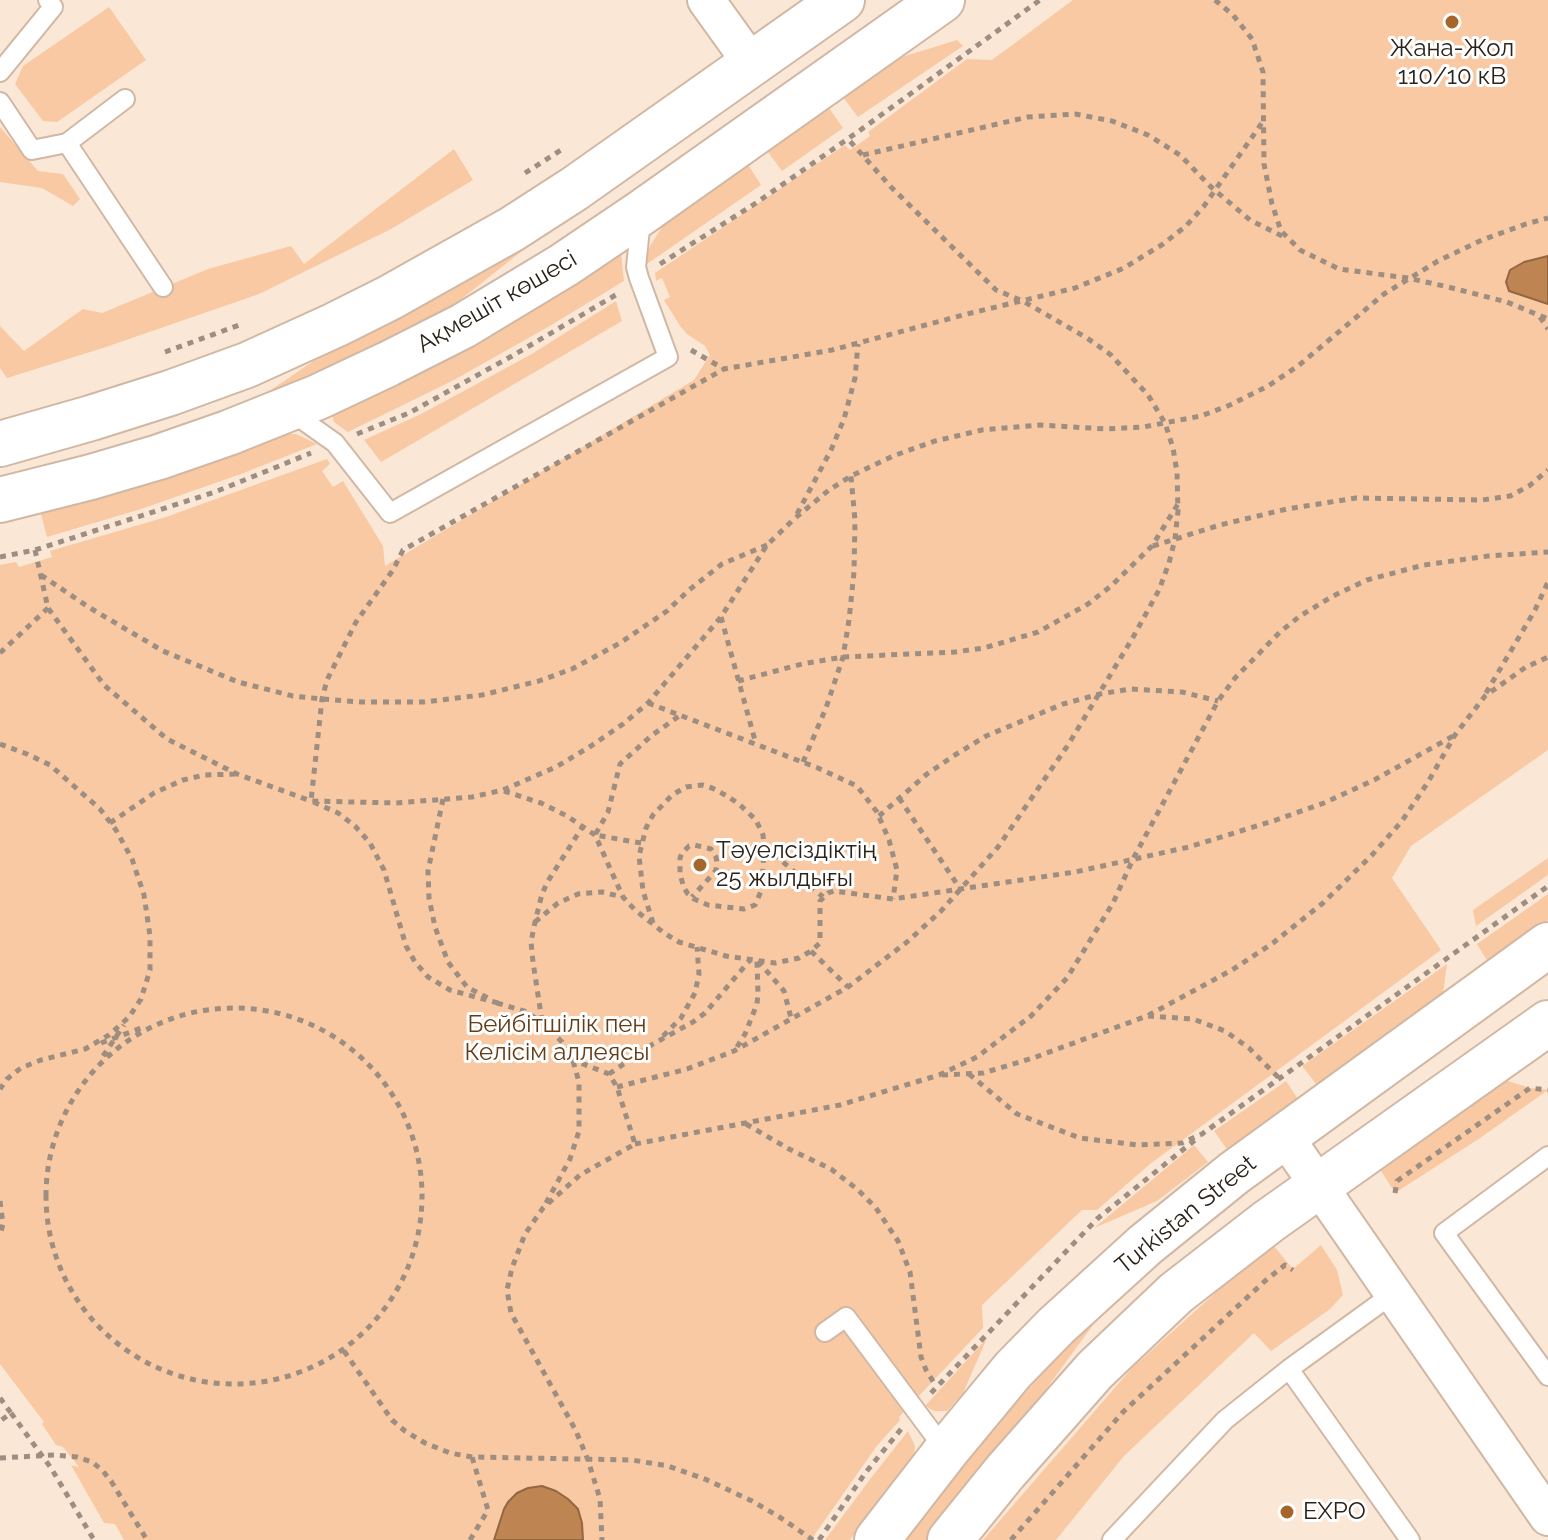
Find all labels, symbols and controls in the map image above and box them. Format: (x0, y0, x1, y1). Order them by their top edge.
marker: Жана-Жол 110/10 кВ (1443, 13, 1461, 31)
place label: Жана-Жол 110/10 кВ (1390, 35, 1514, 91)
street label: Ақмешіт көшесі (412, 245, 582, 359)
place label: Тәуелсіздіктің 25 жылдығы (716, 837, 877, 893)
marker: Тәуелсіздіктің 25 жылдығы (691, 856, 709, 874)
park label: Бейбітшілік пен Келісім аллеясы (464, 1011, 650, 1067)
street label: Turkistan Street (1110, 1149, 1262, 1281)
place label: EXPO (1303, 1498, 1366, 1526)
marker: EXPO (1278, 1503, 1296, 1521)

